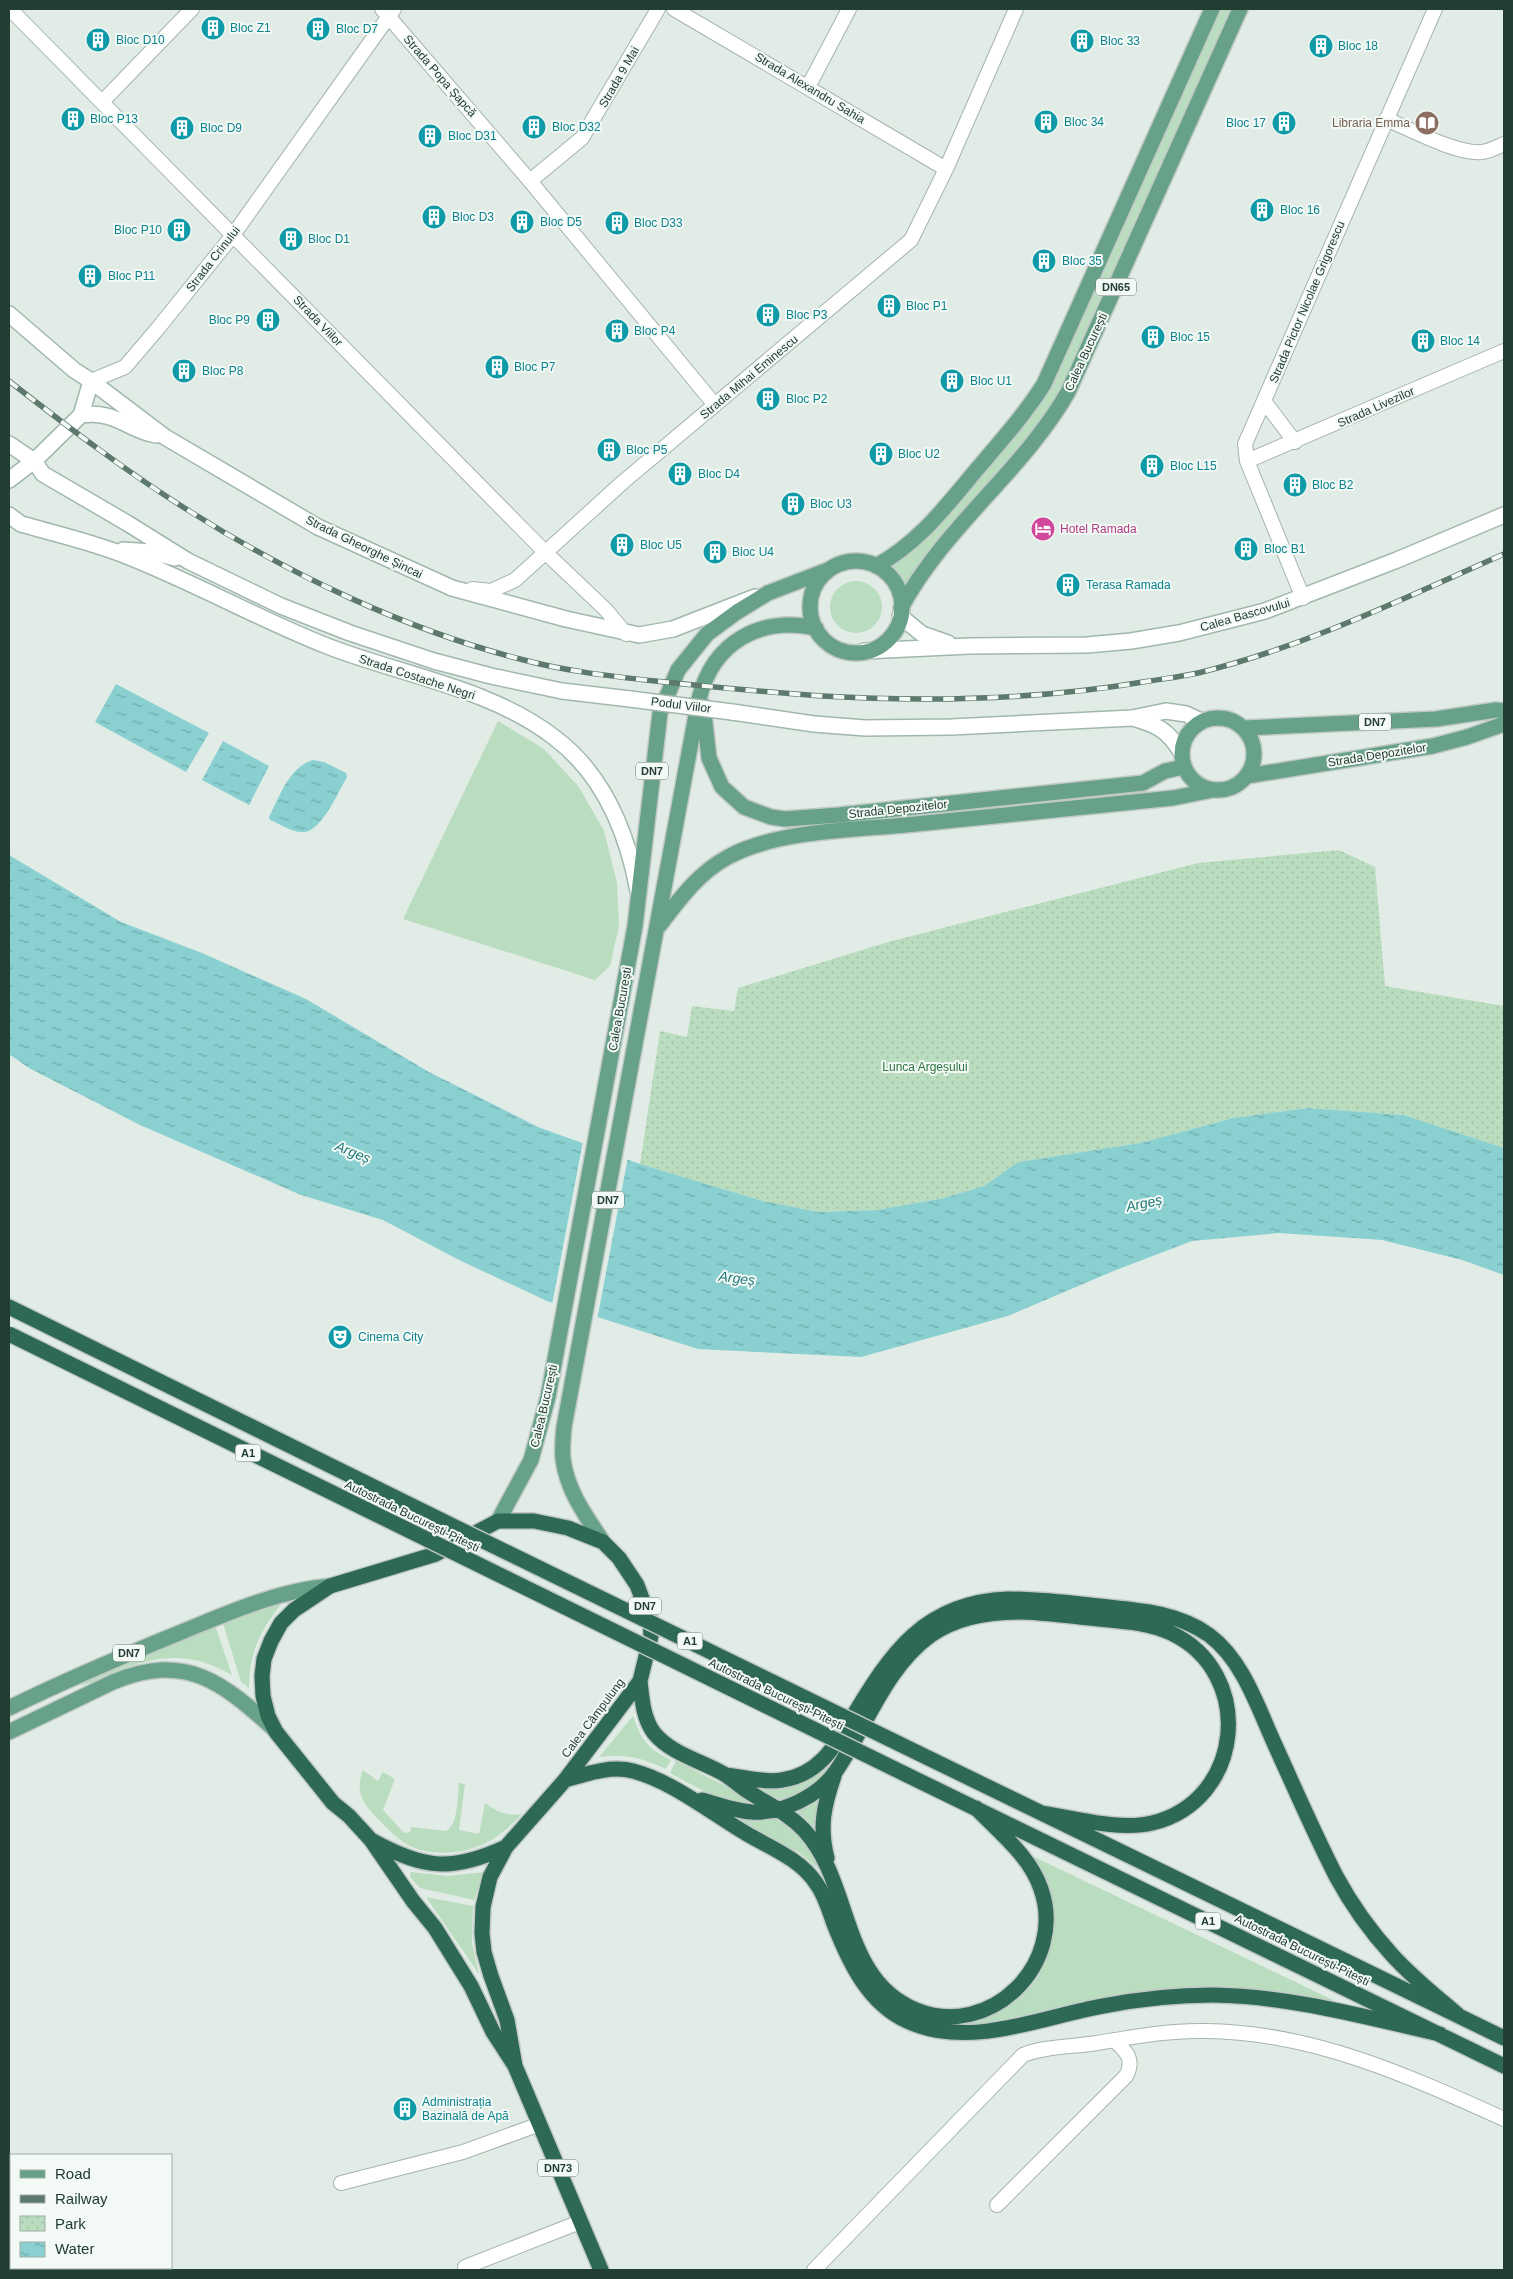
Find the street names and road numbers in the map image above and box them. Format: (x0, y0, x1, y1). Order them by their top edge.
street label: Strada Popa Șapcă (401, 32, 480, 120)
street label: Strada 9 Mai (596, 44, 642, 110)
street label: Strada Alexandru Sahia (752, 50, 868, 127)
street label: Strada Pictor Nicolae Grigorescu (1266, 219, 1348, 385)
street label: Strada Crinului (183, 223, 243, 295)
road number: DN65 (1096, 278, 1136, 296)
street label: Strada Viilor (290, 293, 346, 349)
street label: Calea București (1062, 311, 1110, 393)
street label: Strada Mihai Eminescu (697, 332, 801, 422)
street label: Strada Livezilor (1335, 384, 1417, 430)
street label: Strada Gheorghe Șincai (303, 513, 425, 581)
street label: Calea Bascovului (1199, 595, 1291, 635)
street label: Strada Costache Negri (357, 652, 477, 702)
street label: Podul Viilor (650, 694, 712, 716)
road number: DN7 (1359, 714, 1391, 730)
street label: Strada Depozitelor (1327, 740, 1427, 770)
road number: DN7 (636, 762, 668, 779)
street label: Strada Depozitelor (848, 797, 948, 821)
street label: Calea București (606, 966, 634, 1052)
road number: DN7 (592, 1192, 624, 1208)
street label: Calea București (528, 1363, 560, 1449)
road number: A1 (236, 1445, 260, 1462)
street label: Autostrada București-Pitești (342, 1477, 482, 1555)
road number: DN7 (629, 1598, 661, 1614)
road number: A1 (678, 1632, 702, 1650)
road number: DN7 (113, 1645, 145, 1662)
street label: Autostrada București-Pitești (706, 1655, 846, 1733)
street label: Calea Câmpulung (559, 1675, 627, 1761)
street label: Autostrada București-Pitești (1232, 1911, 1372, 1989)
road number: A1 (1196, 1912, 1220, 1930)
road number: DN73 (538, 2160, 578, 2176)

